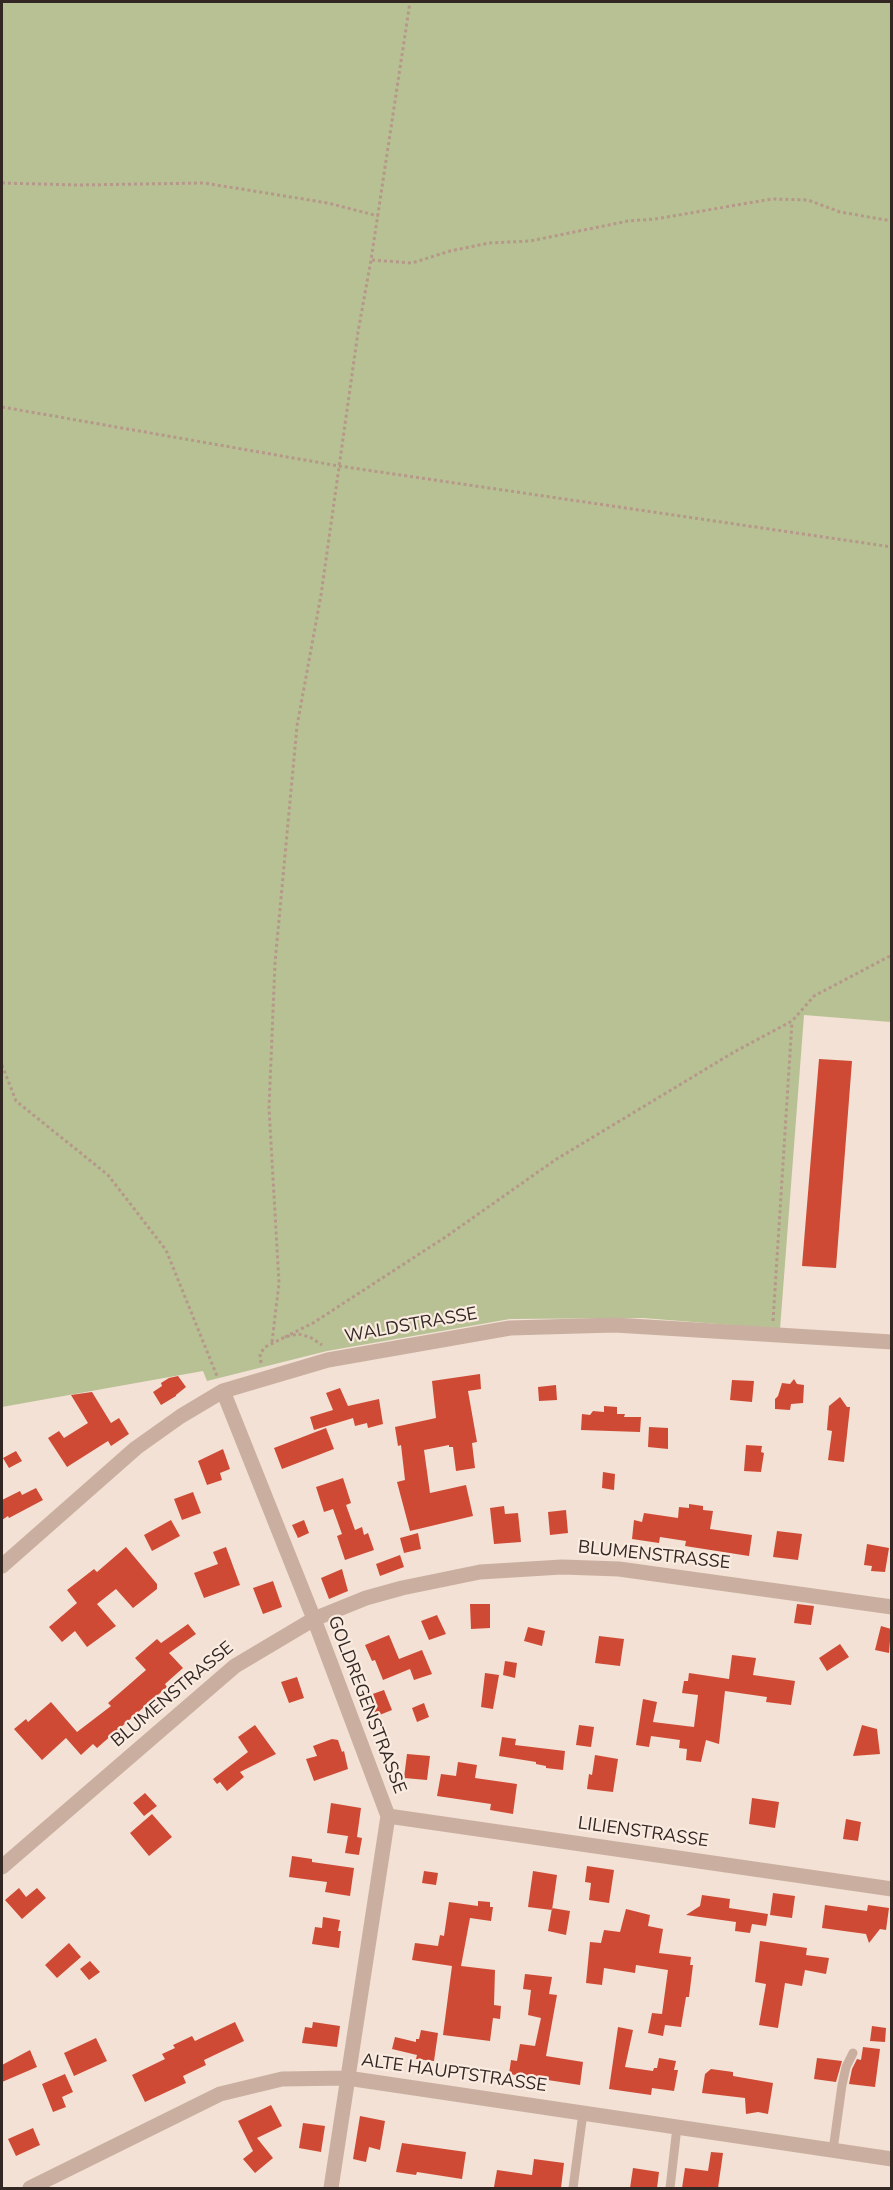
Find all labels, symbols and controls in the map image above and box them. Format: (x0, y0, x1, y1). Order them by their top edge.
street label: WALDSTRASSE (343, 1304, 479, 1348)
street label: BLUMENSTRASSE (577, 1537, 731, 1575)
street label: GOLDREGENSTRASSE (322, 1613, 410, 1797)
street label: BLUMENSTRASSE (107, 1638, 239, 1752)
street label: LILIENSTRASSE (576, 1813, 710, 1853)
street label: ALTE HAUPTSTRASSE (360, 2050, 548, 2098)

